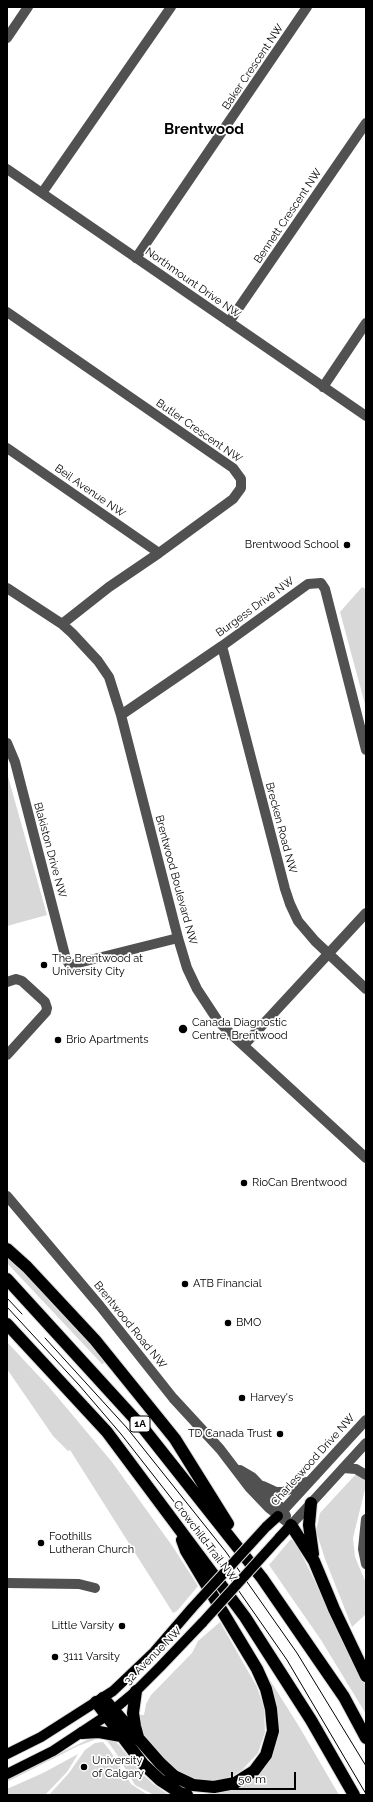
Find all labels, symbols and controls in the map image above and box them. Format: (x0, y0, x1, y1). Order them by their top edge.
street label: Baker Crescent NW (219, 22, 287, 112)
district label: Brentwood (164, 120, 244, 138)
street label: Bennett Crescent NW (251, 166, 325, 266)
street label: Northmount Drive NW (143, 245, 243, 321)
street label: Butler Crescent NW (153, 396, 245, 466)
street label: Beil Avenue NW (52, 462, 128, 520)
place label: Brentwood School (245, 538, 339, 552)
marker: Brentwood School (342, 540, 352, 550)
street label: Burgess Drive NW (213, 574, 297, 640)
street label: Brecken Road NW (262, 781, 300, 875)
street label: Blakiston Drive NW (31, 801, 69, 899)
street label: Brentwood Boulevard NW (152, 814, 200, 946)
place label: The Brentwood at University City (52, 952, 143, 978)
marker: The Brentwood at University City (39, 960, 49, 970)
place label: Canada Diagnostic Centre, Brentwood (192, 1016, 288, 1042)
marker: Canada Diagnostic Centre, Brentwood (177, 1023, 189, 1035)
place label: Brio Apartments (66, 1033, 149, 1047)
marker: Brio Apartments (53, 1035, 63, 1045)
place label: RioCan Brentwood (252, 1176, 347, 1190)
marker: RioCan Brentwood (239, 1178, 249, 1188)
place label: ATB Financial (193, 1277, 262, 1291)
street label: Brentwood Road NW (91, 1279, 169, 1371)
marker: ATB Financial (180, 1279, 190, 1289)
place label: BMO (236, 1316, 261, 1330)
marker: BMO (223, 1318, 233, 1328)
place label: Harvey's (250, 1391, 293, 1405)
marker: Harvey's (237, 1393, 247, 1403)
street label: Charleswood Drive NW (268, 1411, 358, 1509)
road number: 1A (130, 1416, 150, 1432)
place label: TD Canada Trust (188, 1427, 272, 1441)
marker: TD Canada Trust (275, 1429, 285, 1439)
street label: Crowchild Trail NW (170, 1498, 240, 1584)
place label: Foothills Lutheran Church (49, 1530, 134, 1556)
marker: Foothills Lutheran Church (36, 1538, 46, 1548)
place label: Little Varsity (51, 1619, 114, 1633)
marker: Little Varsity (117, 1621, 127, 1631)
street label: 32 Avenue NW (122, 1625, 184, 1687)
place label: 3111 Varsity (63, 1650, 120, 1664)
marker: 3111 Varsity (50, 1652, 60, 1662)
place label: University of Calgary (92, 1754, 144, 1780)
marker: University of Calgary (79, 1762, 89, 1772)
scale bar (233, 1764, 298, 1790)
text: 50 m (238, 1772, 266, 1786)

